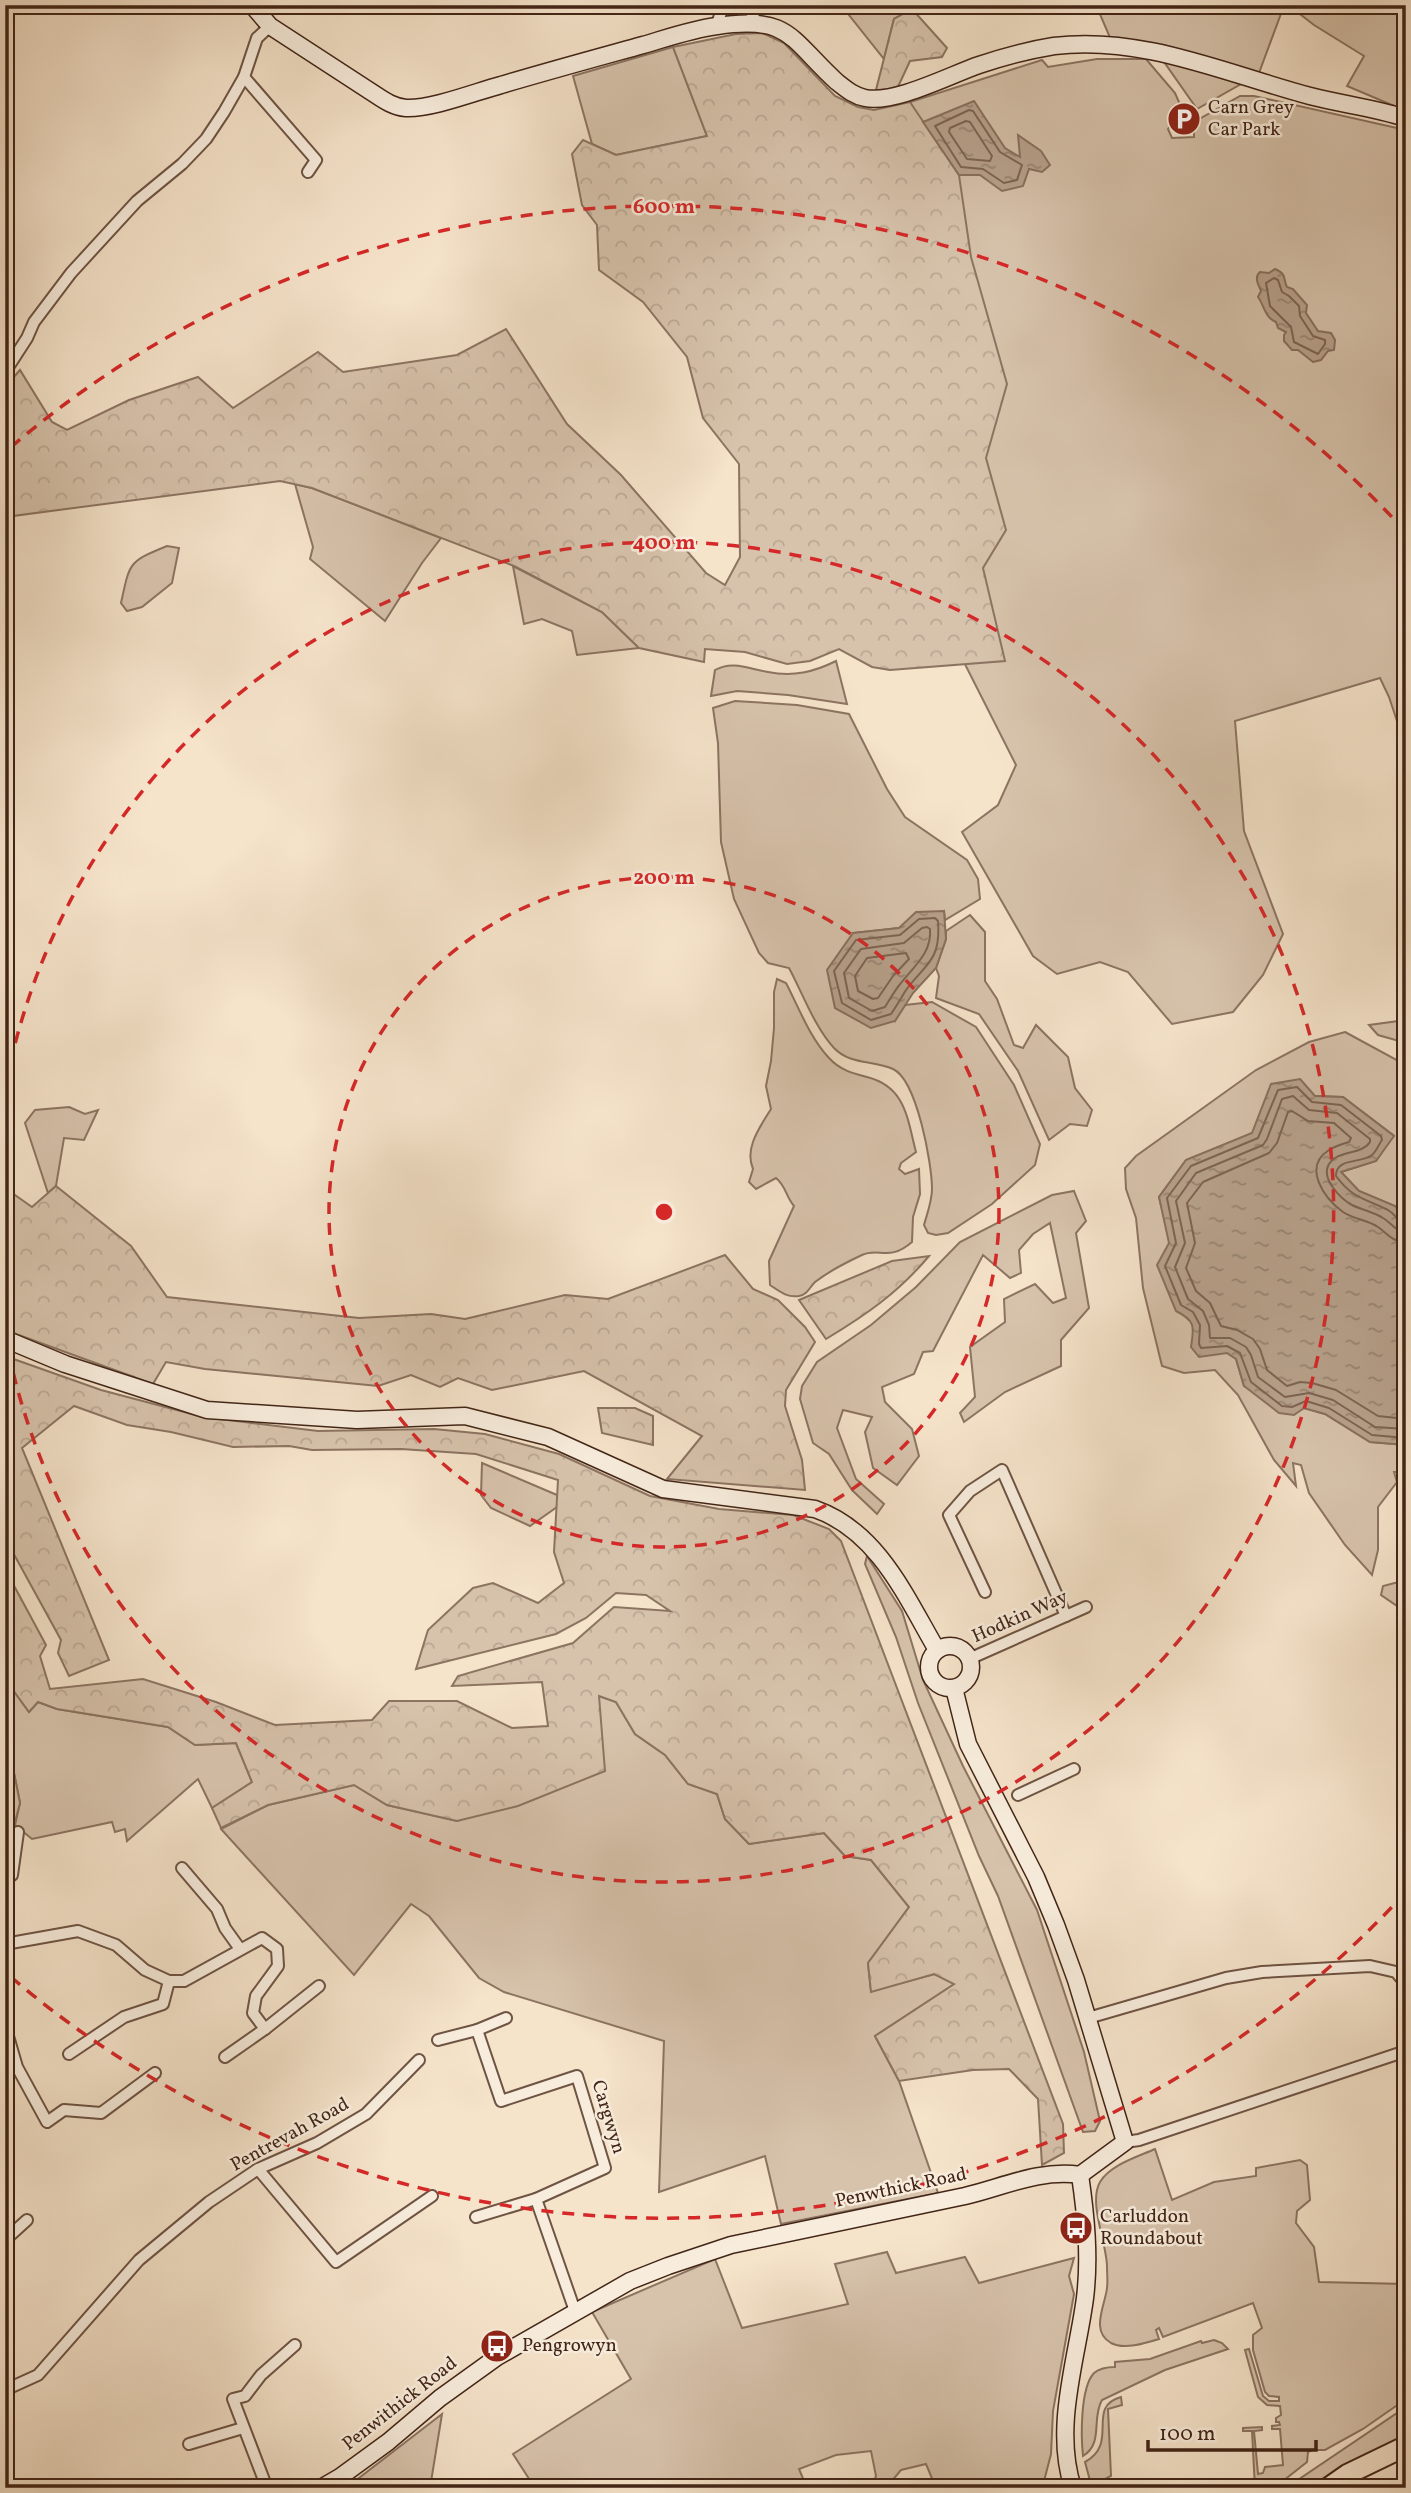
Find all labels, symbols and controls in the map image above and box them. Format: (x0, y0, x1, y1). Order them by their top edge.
place label: Carn Grey Car Park (1208, 95, 1294, 143)
parking icon: Carn Grey Car Park (1165, 100, 1203, 138)
text: 600 m (633, 193, 695, 222)
text: 400 m (633, 529, 695, 558)
text: 200 m (633, 864, 695, 893)
centre of rings (652, 1200, 676, 1224)
street label: Hodkin Way (968, 1584, 1072, 1650)
street label: Cargwyn (584, 2077, 632, 2157)
street label: Pentrevah Road (226, 2092, 354, 2178)
street label: Penwthick Road (833, 2161, 969, 2215)
place label: Carluddon Roundabout (1100, 2204, 1203, 2252)
bus stop icon: Carluddon Roundabout (1057, 2209, 1095, 2247)
bus stop icon: Pengrowyn (478, 2327, 516, 2365)
place label: Pengrowyn (522, 2333, 617, 2359)
street label: Penwithick Road (337, 2351, 463, 2457)
scale bar (1148, 2409, 1316, 2453)
text: 100 m (1159, 2420, 1216, 2449)

